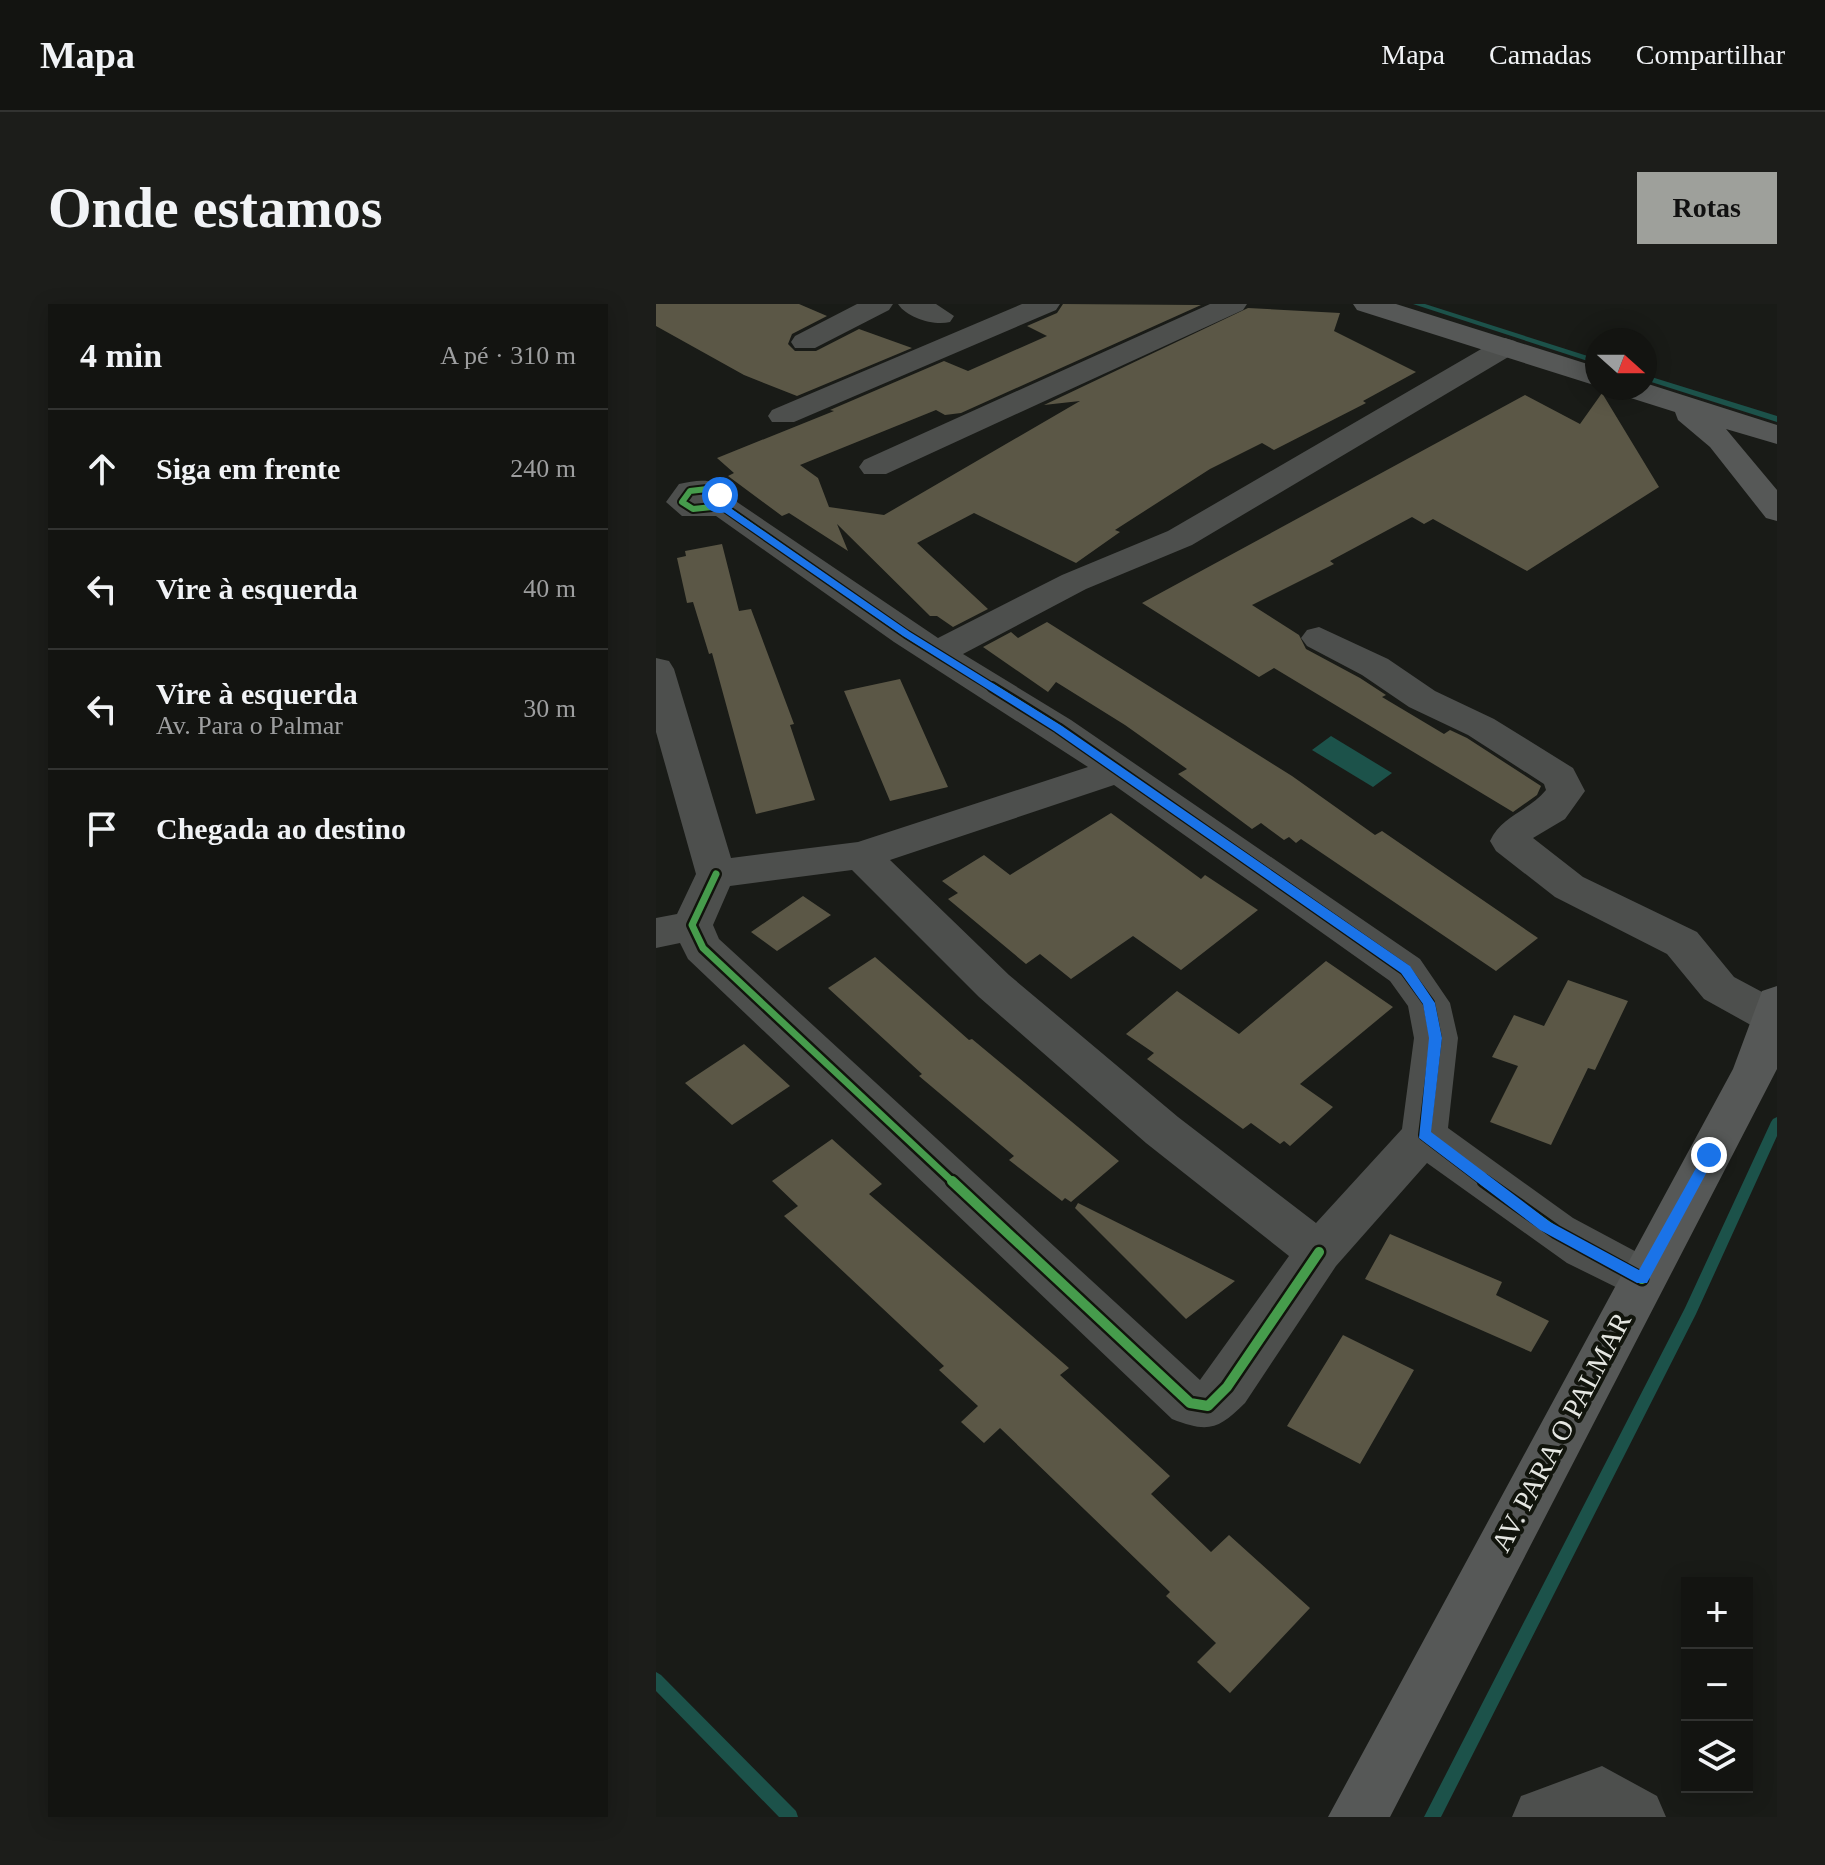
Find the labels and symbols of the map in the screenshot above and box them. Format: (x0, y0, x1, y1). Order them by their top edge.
north arrow (1585, 328, 1657, 400)
route start (702, 477, 738, 513)
route end (1691, 1137, 1727, 1173)
street label: AV. PARA O PALMAR (1485, 1307, 1637, 1557)

